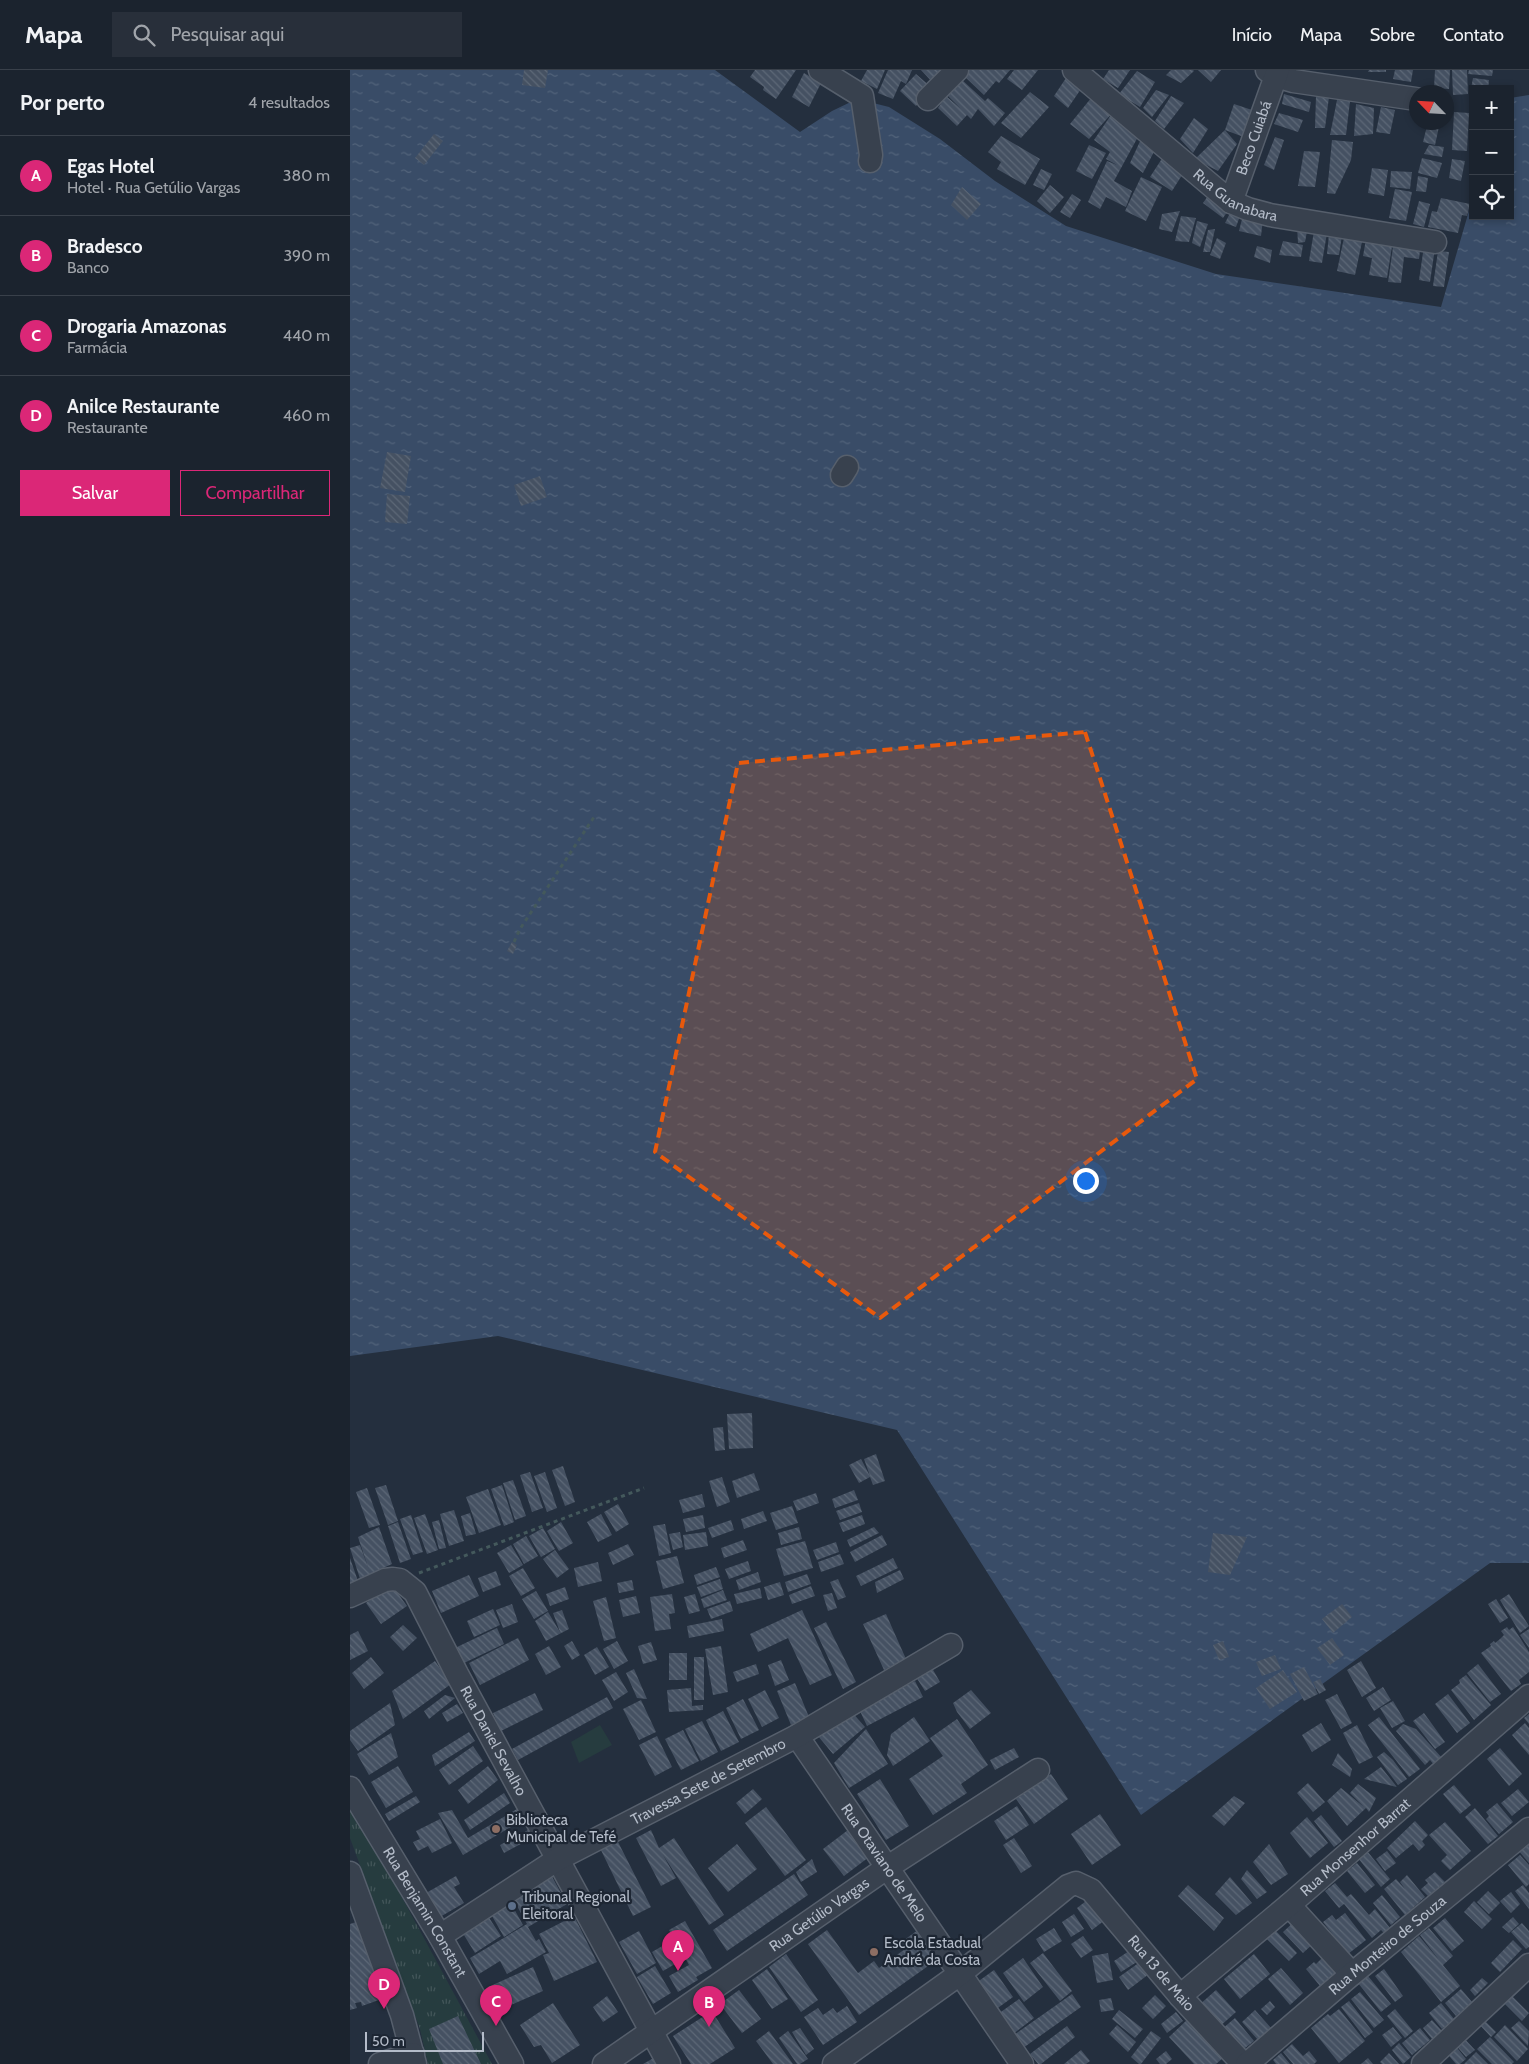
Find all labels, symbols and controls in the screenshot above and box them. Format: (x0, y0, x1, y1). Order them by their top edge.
search box (112, 12, 462, 57)
text: Mapa (25, 20, 82, 49)
icon: search (130, 21, 158, 49)
text: Pesquisar aqui (170, 23, 284, 46)
text: Início (1232, 24, 1272, 46)
text: Mapa (1300, 24, 1342, 46)
text: Sobre (1370, 24, 1415, 46)
text: Contato (1443, 24, 1504, 46)
north arrow (1409, 85, 1454, 130)
map controls (1469, 85, 1514, 220)
button: + (1469, 85, 1514, 130)
text: Por perto (20, 90, 105, 115)
text: 4 resultados (248, 93, 330, 112)
street label: Beco Cuiabá (1232, 98, 1276, 178)
button: − (1469, 130, 1514, 175)
text: Egas Hotel (67, 155, 155, 178)
street label: Rua Guanabara (1189, 165, 1280, 225)
text: A (31, 166, 41, 185)
text: 380 m (283, 166, 330, 185)
button: locate (1469, 175, 1514, 220)
text: Hotel · Rua Getúlio Vargas (67, 178, 240, 197)
text: Bradesco (67, 235, 142, 258)
text: B (31, 246, 41, 265)
text: 390 m (283, 246, 330, 265)
text: Banco (67, 258, 109, 277)
text: Drogaria Amazonas (67, 315, 227, 338)
text: C (31, 326, 41, 345)
text: 440 m (283, 326, 330, 345)
text: Farmácia (67, 338, 127, 357)
text: Anilce Restaurante (67, 395, 220, 418)
text: D (30, 406, 42, 425)
text: 460 m (283, 406, 330, 425)
text: Restaurante (67, 418, 148, 437)
button: Salvar (20, 470, 170, 516)
button: Compartilhar (180, 470, 330, 516)
your location (1073, 1168, 1099, 1194)
street label: Rua Daniel Sevalho (456, 1683, 530, 1799)
street label: Travessa Sete de Setembro (628, 1734, 789, 1829)
street label: Rua Monsenhor Barrat (1296, 1794, 1414, 1900)
street label: Rua Otaviano de Melo (837, 1800, 931, 1926)
place label: Biblioteca Municipal de Tefé (506, 1811, 617, 1846)
marker: Biblioteca Municipal de Tefé (490, 1823, 502, 1835)
street label: Rua Benjamin Constant (379, 1844, 470, 1980)
street label: Rua Getúlio Vargas (766, 1874, 873, 1956)
place label: Tribunal Regional Eleitoral (522, 1888, 630, 1923)
street label: Rua Monteiro de Souza (1325, 1891, 1450, 1999)
marker: Tribunal Regional Eleitoral (506, 1900, 518, 1912)
pin: A (662, 1930, 694, 1971)
street label: Rua 13 de Maio (1124, 1932, 1198, 2015)
place label: Escola Estadual André da Costa (884, 1934, 982, 1969)
marker: Escola Estadual André da Costa (868, 1946, 880, 1958)
pin: D (368, 1968, 400, 2009)
pin: C (480, 1985, 512, 2026)
pin: B (693, 1986, 725, 2027)
scale bar (365, 2029, 484, 2052)
text: 50 m (372, 2032, 405, 2050)

